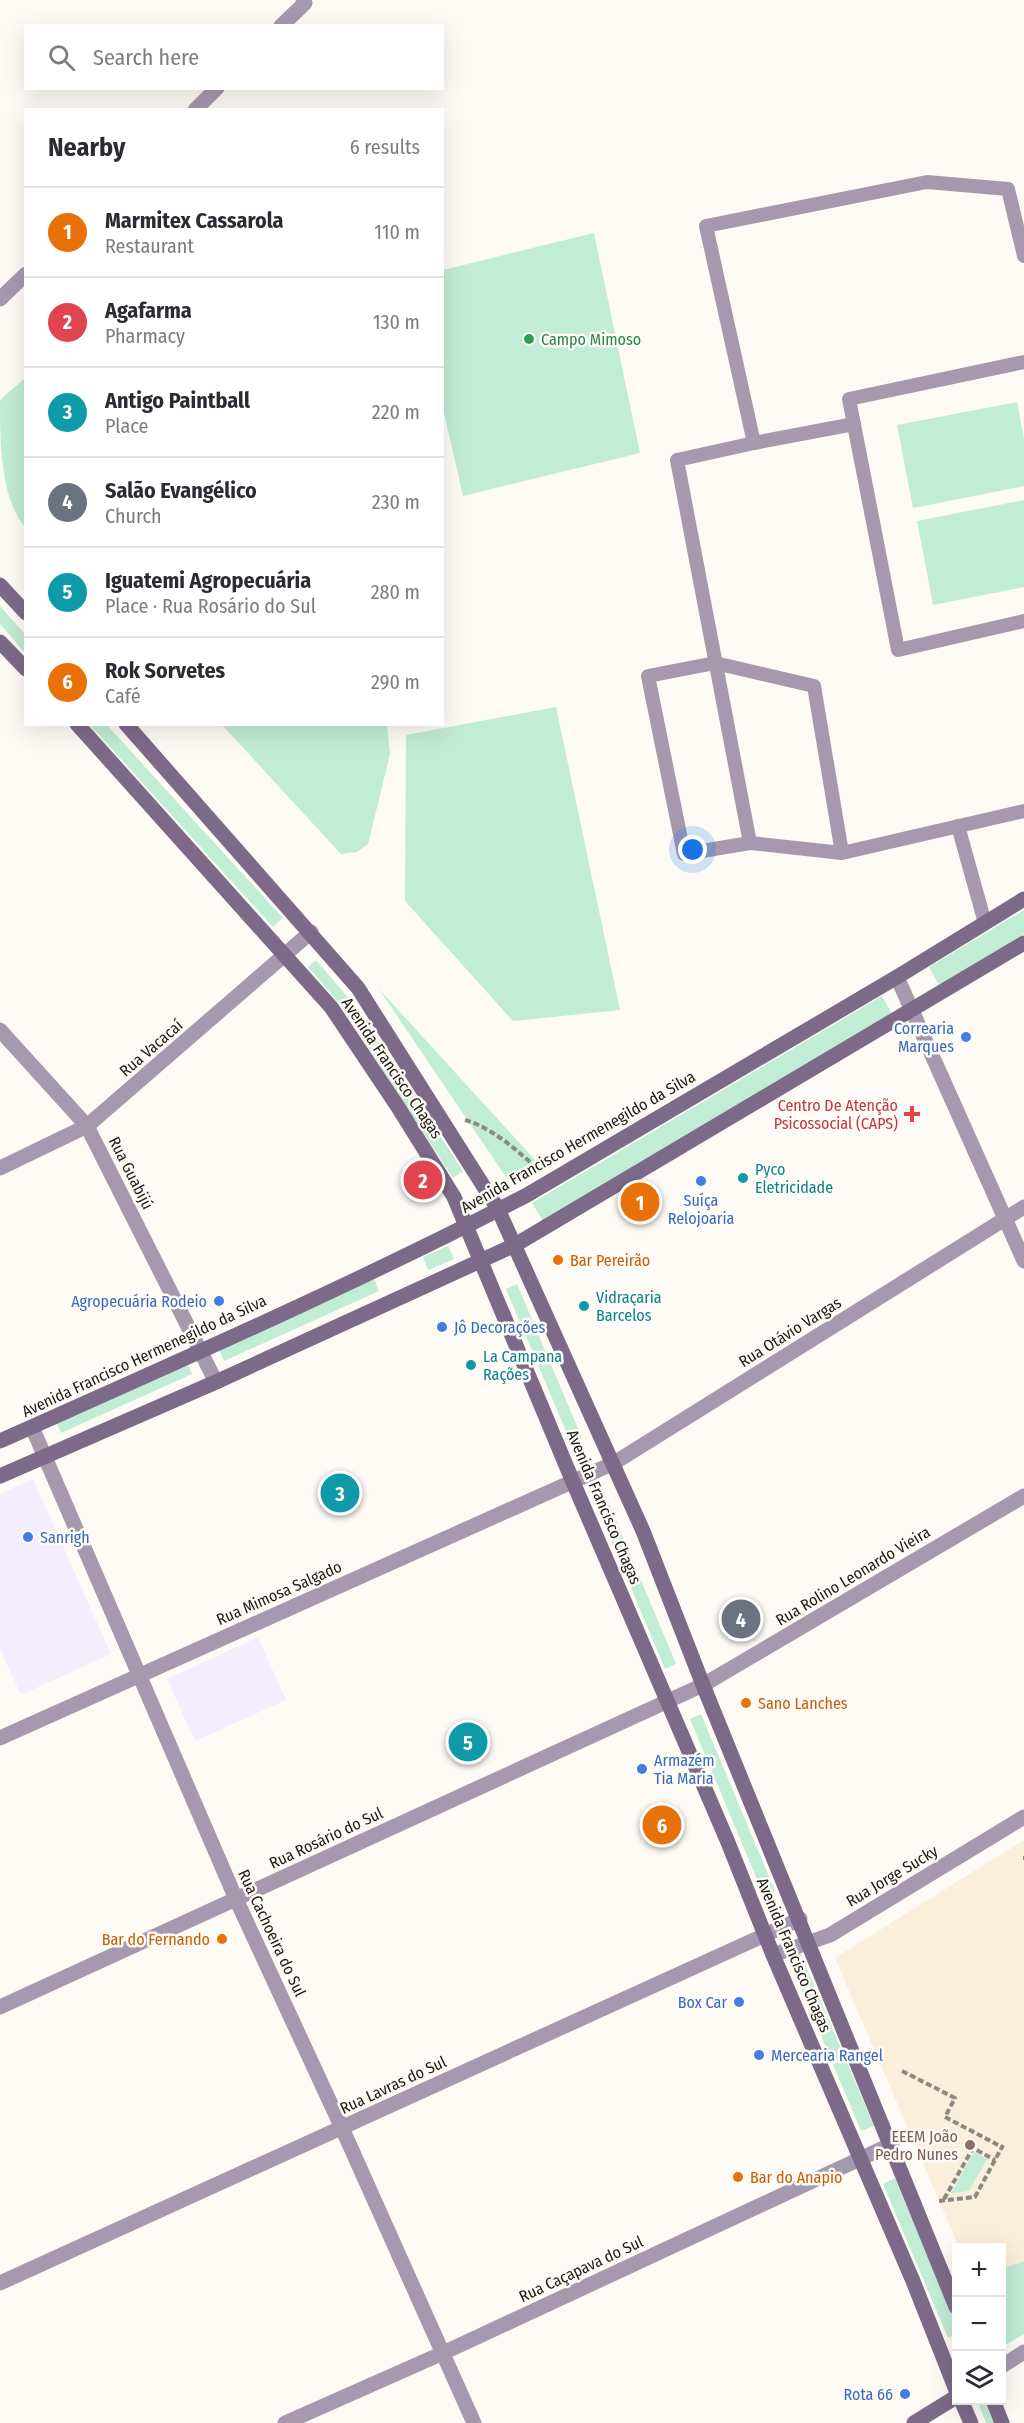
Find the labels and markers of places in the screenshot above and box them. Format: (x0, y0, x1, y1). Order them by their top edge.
place label: Campo Mimoso (541, 330, 641, 349)
marker: Campo Mimoso (522, 332, 536, 346)
place label: Correaria Marques (894, 1019, 954, 1056)
marker: Correaria Marques (959, 1030, 973, 1044)
place label: Centro De Atenção Psicossocial (CAPS) (774, 1096, 898, 1133)
marker: Centro De Atenção Psicossocial (CAPS) (903, 1105, 921, 1123)
pin: 2 (404, 1158, 442, 1202)
place label: Pyco Eletricidade (755, 1160, 833, 1197)
marker: Pyco Eletricidade (736, 1171, 750, 1185)
marker: Suíça Relojoaria (694, 1174, 708, 1188)
pin: 1 (620, 1180, 660, 1224)
place label: Suíça Relojoaria (668, 1191, 734, 1228)
place label: Bar Pereirão (570, 1251, 650, 1270)
marker: Bar Pereirão (551, 1253, 565, 1267)
place label: Vidraçaria Barcelos (596, 1288, 662, 1325)
place label: Agropecuária Rodeio (71, 1292, 207, 1311)
marker: Agropecuária Rodeio (212, 1294, 226, 1308)
marker: Vidraçaria Barcelos (577, 1299, 591, 1313)
place label: Jô Decorações (454, 1318, 545, 1337)
marker: Jô Decorações (435, 1320, 449, 1334)
place label: La Campana Rações (483, 1347, 562, 1384)
marker: La Campana Rações (464, 1358, 478, 1372)
pin: 3 (320, 1470, 360, 1516)
place label: Sanrigh (40, 1528, 90, 1547)
marker: Sanrigh (21, 1530, 35, 1544)
pin: 4 (722, 1596, 760, 1642)
place label: Sano Lanches (758, 1694, 848, 1713)
marker: Sano Lanches (739, 1696, 753, 1710)
pin: 5 (448, 1720, 488, 1764)
place label: Armazém Tia Maria (654, 1751, 715, 1788)
marker: Armazém Tia Maria (635, 1762, 649, 1776)
pin: 6 (642, 1802, 682, 1848)
place label: Bar do Fernando (102, 1930, 210, 1949)
marker: Bar do Fernando (215, 1932, 229, 1946)
place label: Box Car (678, 1993, 727, 2012)
marker: Box Car (732, 1995, 746, 2009)
place label: Mercearia Rangel (771, 2046, 883, 2065)
marker: Mercearia Rangel (752, 2048, 766, 2062)
place label: EEEM João Pedro Nunes (875, 2127, 958, 2164)
marker: EEEM João Pedro Nunes (963, 2138, 977, 2152)
place label: Bar do Anapio (750, 2168, 842, 2187)
marker: Bar do Anapio (731, 2170, 745, 2184)
place label: Rota 66 (844, 2385, 893, 2404)
marker: Rota 66 (898, 2387, 912, 2401)

